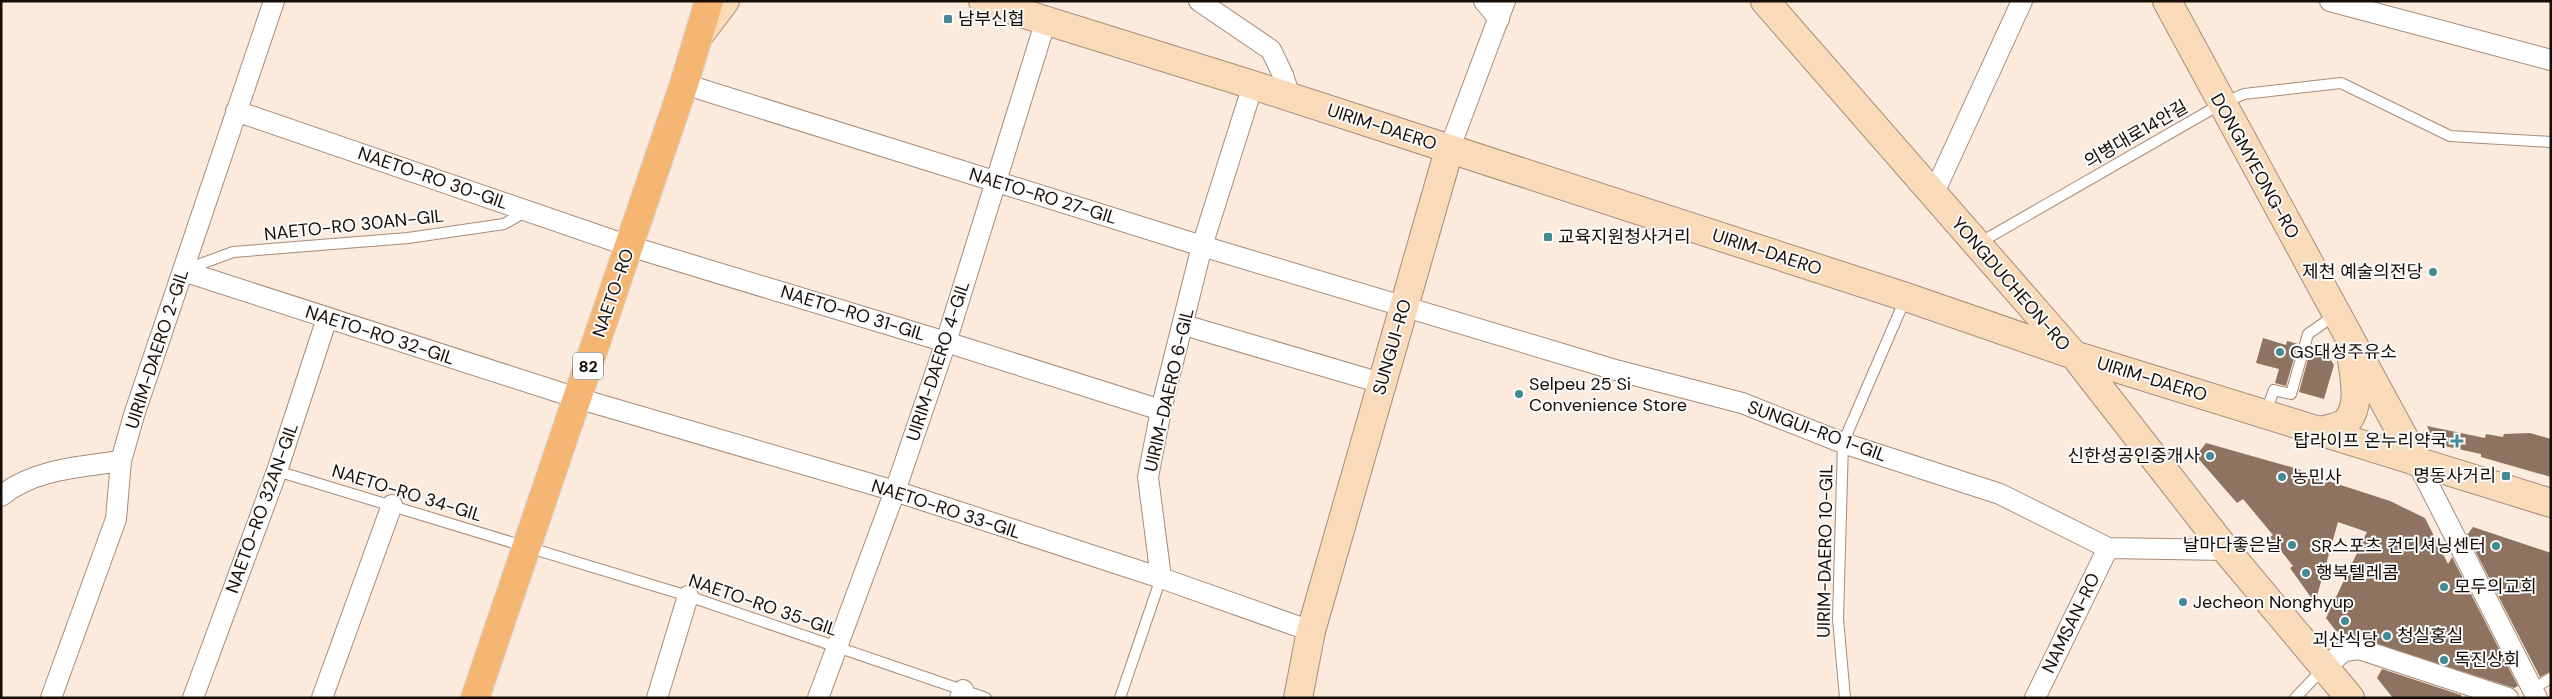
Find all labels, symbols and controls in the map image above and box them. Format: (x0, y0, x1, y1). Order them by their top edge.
place label: 남부신협 (958, 7, 1024, 31)
marker: 남부신협 (942, 13, 954, 25)
street label: DONGMYEONG-RO (2205, 89, 2305, 243)
street label: 의병대로14안길 (2080, 95, 2192, 173)
street label: UIRIM-DAERO (1324, 98, 1440, 156)
street label: NAETO-RO 30-GIL (355, 141, 511, 215)
street label: NAETO-RO 27-GIL (966, 162, 1120, 230)
street label: NAETO-RO 30AN-GIL (263, 204, 445, 246)
street label: YONGDUCHEON-RO (1946, 212, 2076, 356)
street label: UIRIM-DAERO (1709, 223, 1825, 281)
place label: 교육지원청사거리 (1558, 225, 1690, 249)
marker: 교육지원청사거리 (1542, 231, 1554, 243)
street label: NAETO-RO (587, 245, 639, 341)
place label: 제천 예술의전당 (2302, 260, 2423, 284)
street label: UIRIM-DAERO 2-GIL (120, 266, 194, 432)
marker: 제천 예술의전당 (2427, 266, 2439, 278)
street label: UIRIM-DAERO 4-GIL (901, 278, 975, 444)
street label: NAETO-RO 31-GIL (778, 280, 928, 346)
street label: SUNGUI-RO (1367, 296, 1417, 398)
street label: NAETO-RO 32-GIL (302, 300, 458, 370)
street label: UIRIM-DAERO 6-GIL (1139, 306, 1199, 474)
place label: GS대성주유소 (2290, 340, 2397, 364)
marker: GS대성주유소 (2274, 346, 2286, 358)
street label: UIRIM-DAERO (2094, 351, 2210, 407)
road number: 82 (573, 352, 603, 380)
place label: Selpeu 25 Si Convenience Store (1529, 372, 1687, 417)
marker: Selpeu 25 Si Convenience Store (1513, 388, 1525, 400)
street label: SUNGUI-RO 1-GIL (1744, 395, 1890, 467)
street label: NAETO-RO 32AN-GIL (220, 420, 304, 596)
place label: 탑라이프 온누리약국 (2293, 429, 2447, 453)
marker: 탑라이프 온누리약국 (2451, 435, 2463, 447)
place label: 신한성공인중개사 (2068, 444, 2200, 468)
marker: 신한성공인중개사 (2204, 450, 2216, 462)
street label: NAETO-RO 34-GIL (329, 459, 485, 527)
street label: UIRIM-DAERO 10-GIL (1811, 464, 1839, 638)
place label: 명동사거리 (2413, 464, 2496, 488)
place label: 농민사 (2292, 465, 2342, 489)
marker: 명동사거리 (2500, 470, 2512, 482)
marker: 농민사 (2276, 471, 2288, 483)
street label: NAETO-RO 33-GIL (868, 474, 1024, 544)
place label: 날마다좋은날 (2183, 533, 2282, 557)
place label: SR스포츠 컨디셔닝센터 (2311, 534, 2486, 558)
marker: 날마다좋은날 (2286, 539, 2298, 551)
marker: SR스포츠 컨디셔닝센터 (2490, 540, 2502, 552)
place label: 행복텔레콤 (2316, 561, 2399, 585)
marker: 행복텔레콤 (2300, 567, 2312, 579)
street label: NAETO-RO 35-GIL (685, 568, 841, 642)
street label: NAMSAN-RO (2036, 569, 2106, 677)
place label: 모두의교회 (2454, 575, 2537, 599)
marker: 모두의교회 (2438, 581, 2450, 593)
place label: Jecheon Nonghyup (2193, 590, 2354, 614)
marker: Jecheon Nonghyup (2177, 596, 2189, 608)
marker: 괴산식당 (2339, 615, 2351, 627)
place label: 청실홍실 (2397, 624, 2463, 648)
place label: 괴산식당 (2312, 628, 2378, 652)
marker: 청실홍실 (2381, 630, 2393, 642)
place label: 독진상회 (2454, 648, 2520, 672)
marker: 독진상회 (2438, 654, 2450, 666)

